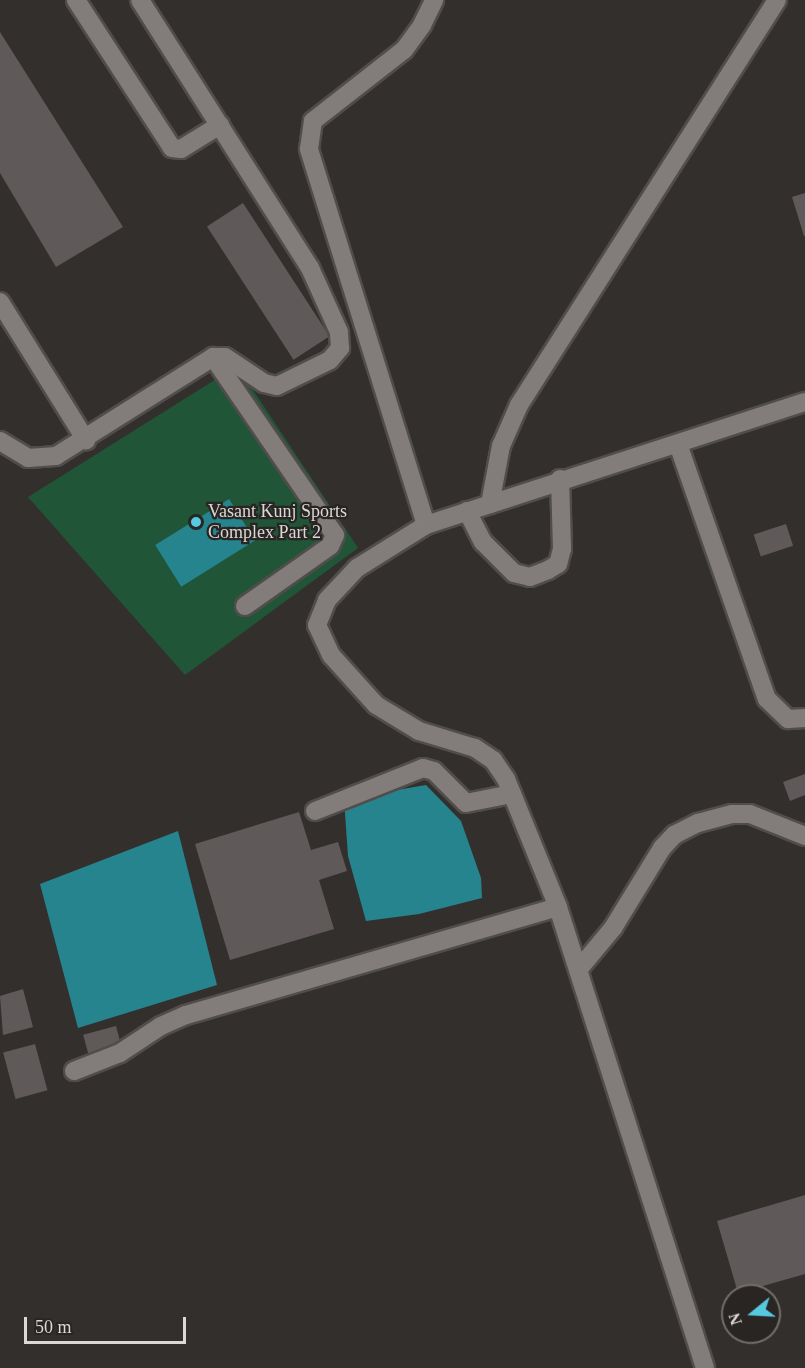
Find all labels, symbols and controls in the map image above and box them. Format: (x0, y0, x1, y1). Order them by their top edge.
place label: Vasant Kunj Sports Complex Part 2 (208, 501, 347, 544)
marker: Vasant Kunj Sports Complex Part 2 (189, 515, 203, 529)
north arrow (721, 1284, 781, 1344)
scale bar (27, 1305, 189, 1343)
text: N (725, 1311, 745, 1327)
text: 50 m (35, 1317, 72, 1337)

